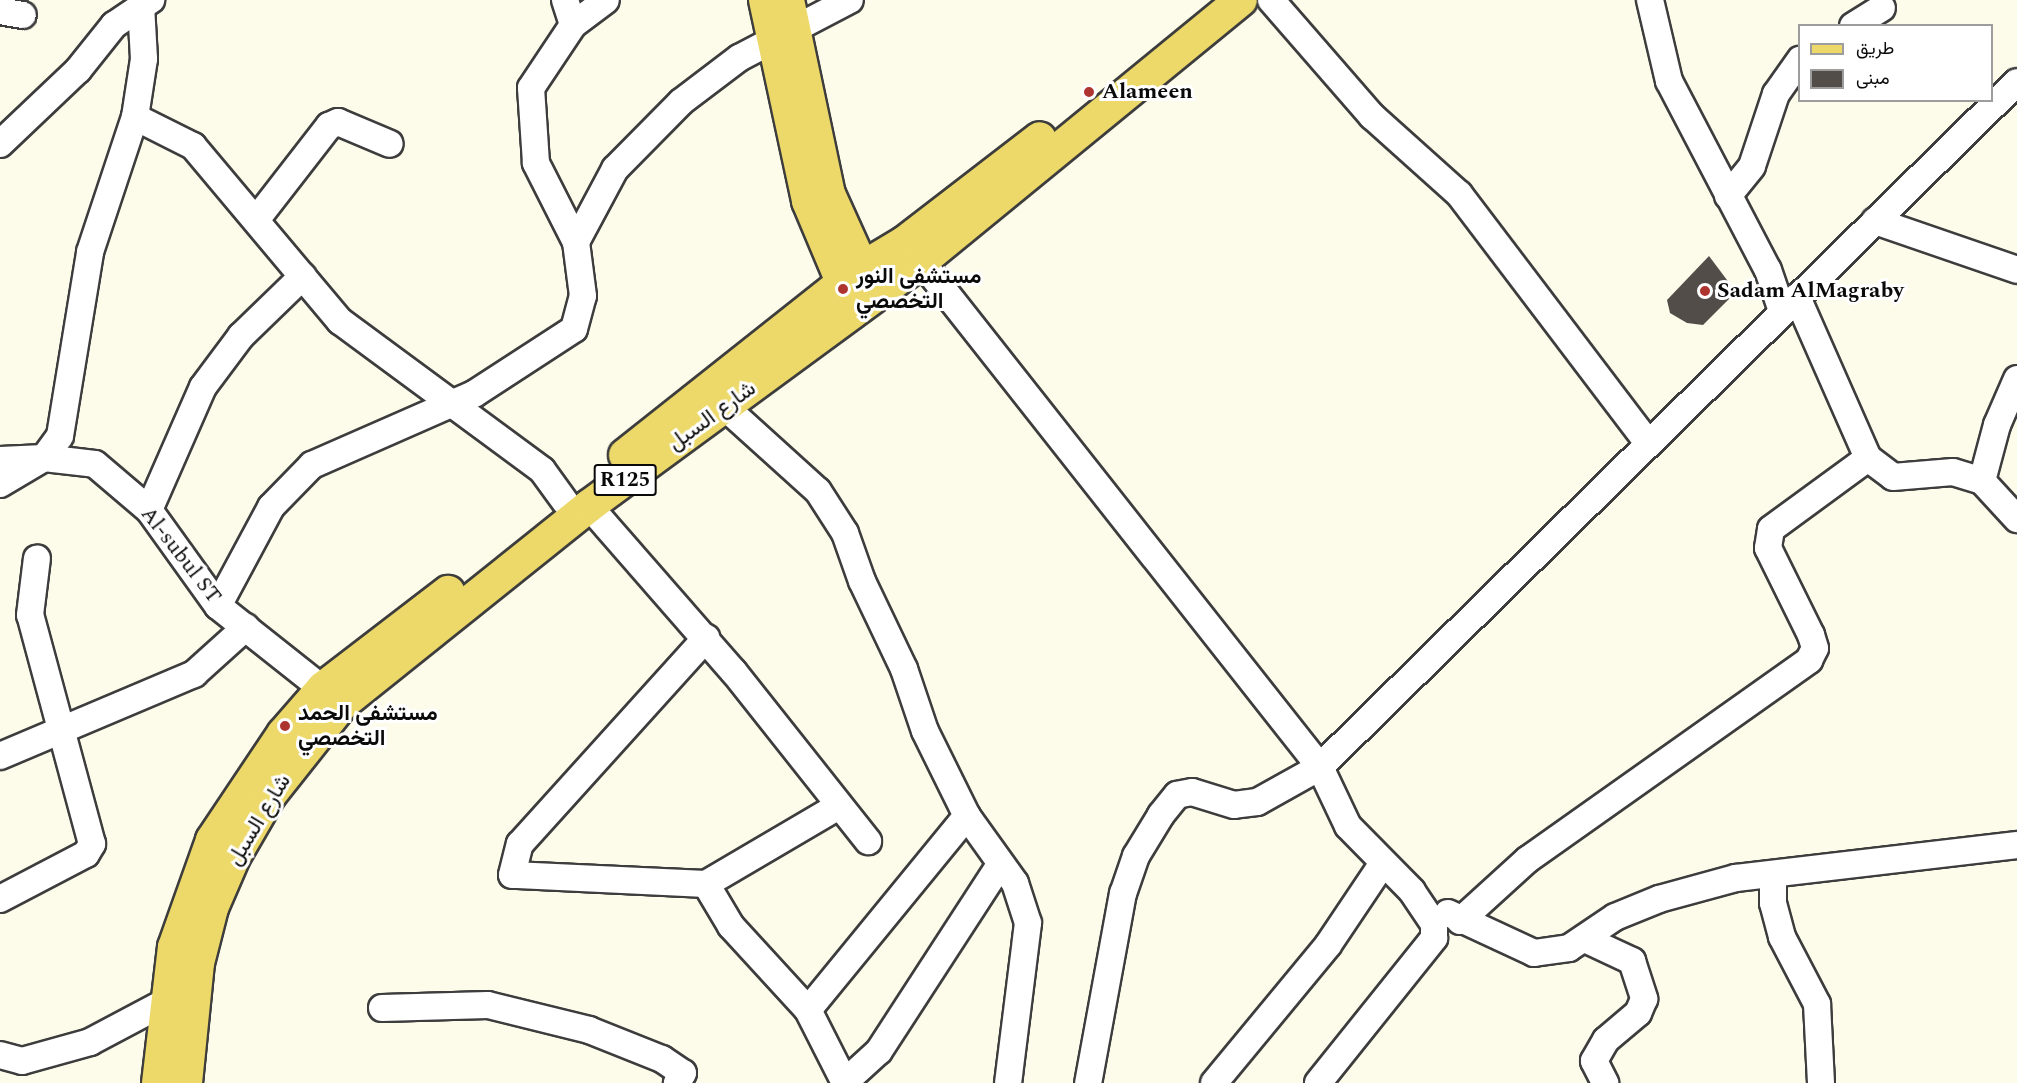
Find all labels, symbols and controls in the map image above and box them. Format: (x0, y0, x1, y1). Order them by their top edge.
legend (1798, 24, 1993, 102)
text: طريق (1856, 35, 1894, 62)
text: مبنى (1856, 65, 1890, 92)
place label: Alameen (1102, 79, 1193, 105)
marker: Alameen (1080, 83, 1098, 101)
place label: مستشفى النور التخصصي (856, 263, 982, 314)
place label: Sadam AlMagraby (1717, 278, 1904, 304)
marker: مستشفى النور التخصصي (834, 280, 852, 298)
marker: Sadam AlMagraby (1698, 284, 1712, 298)
street label: شارع السبل (663, 375, 761, 457)
road number: R125 (594, 462, 656, 498)
street label: Al-subul ST (135, 501, 227, 609)
place label: مستشفى الحمد التخصصي (298, 700, 438, 752)
marker: مستشفى الحمد التخصصي (276, 717, 294, 735)
street label: شارع السبل (221, 769, 297, 871)

